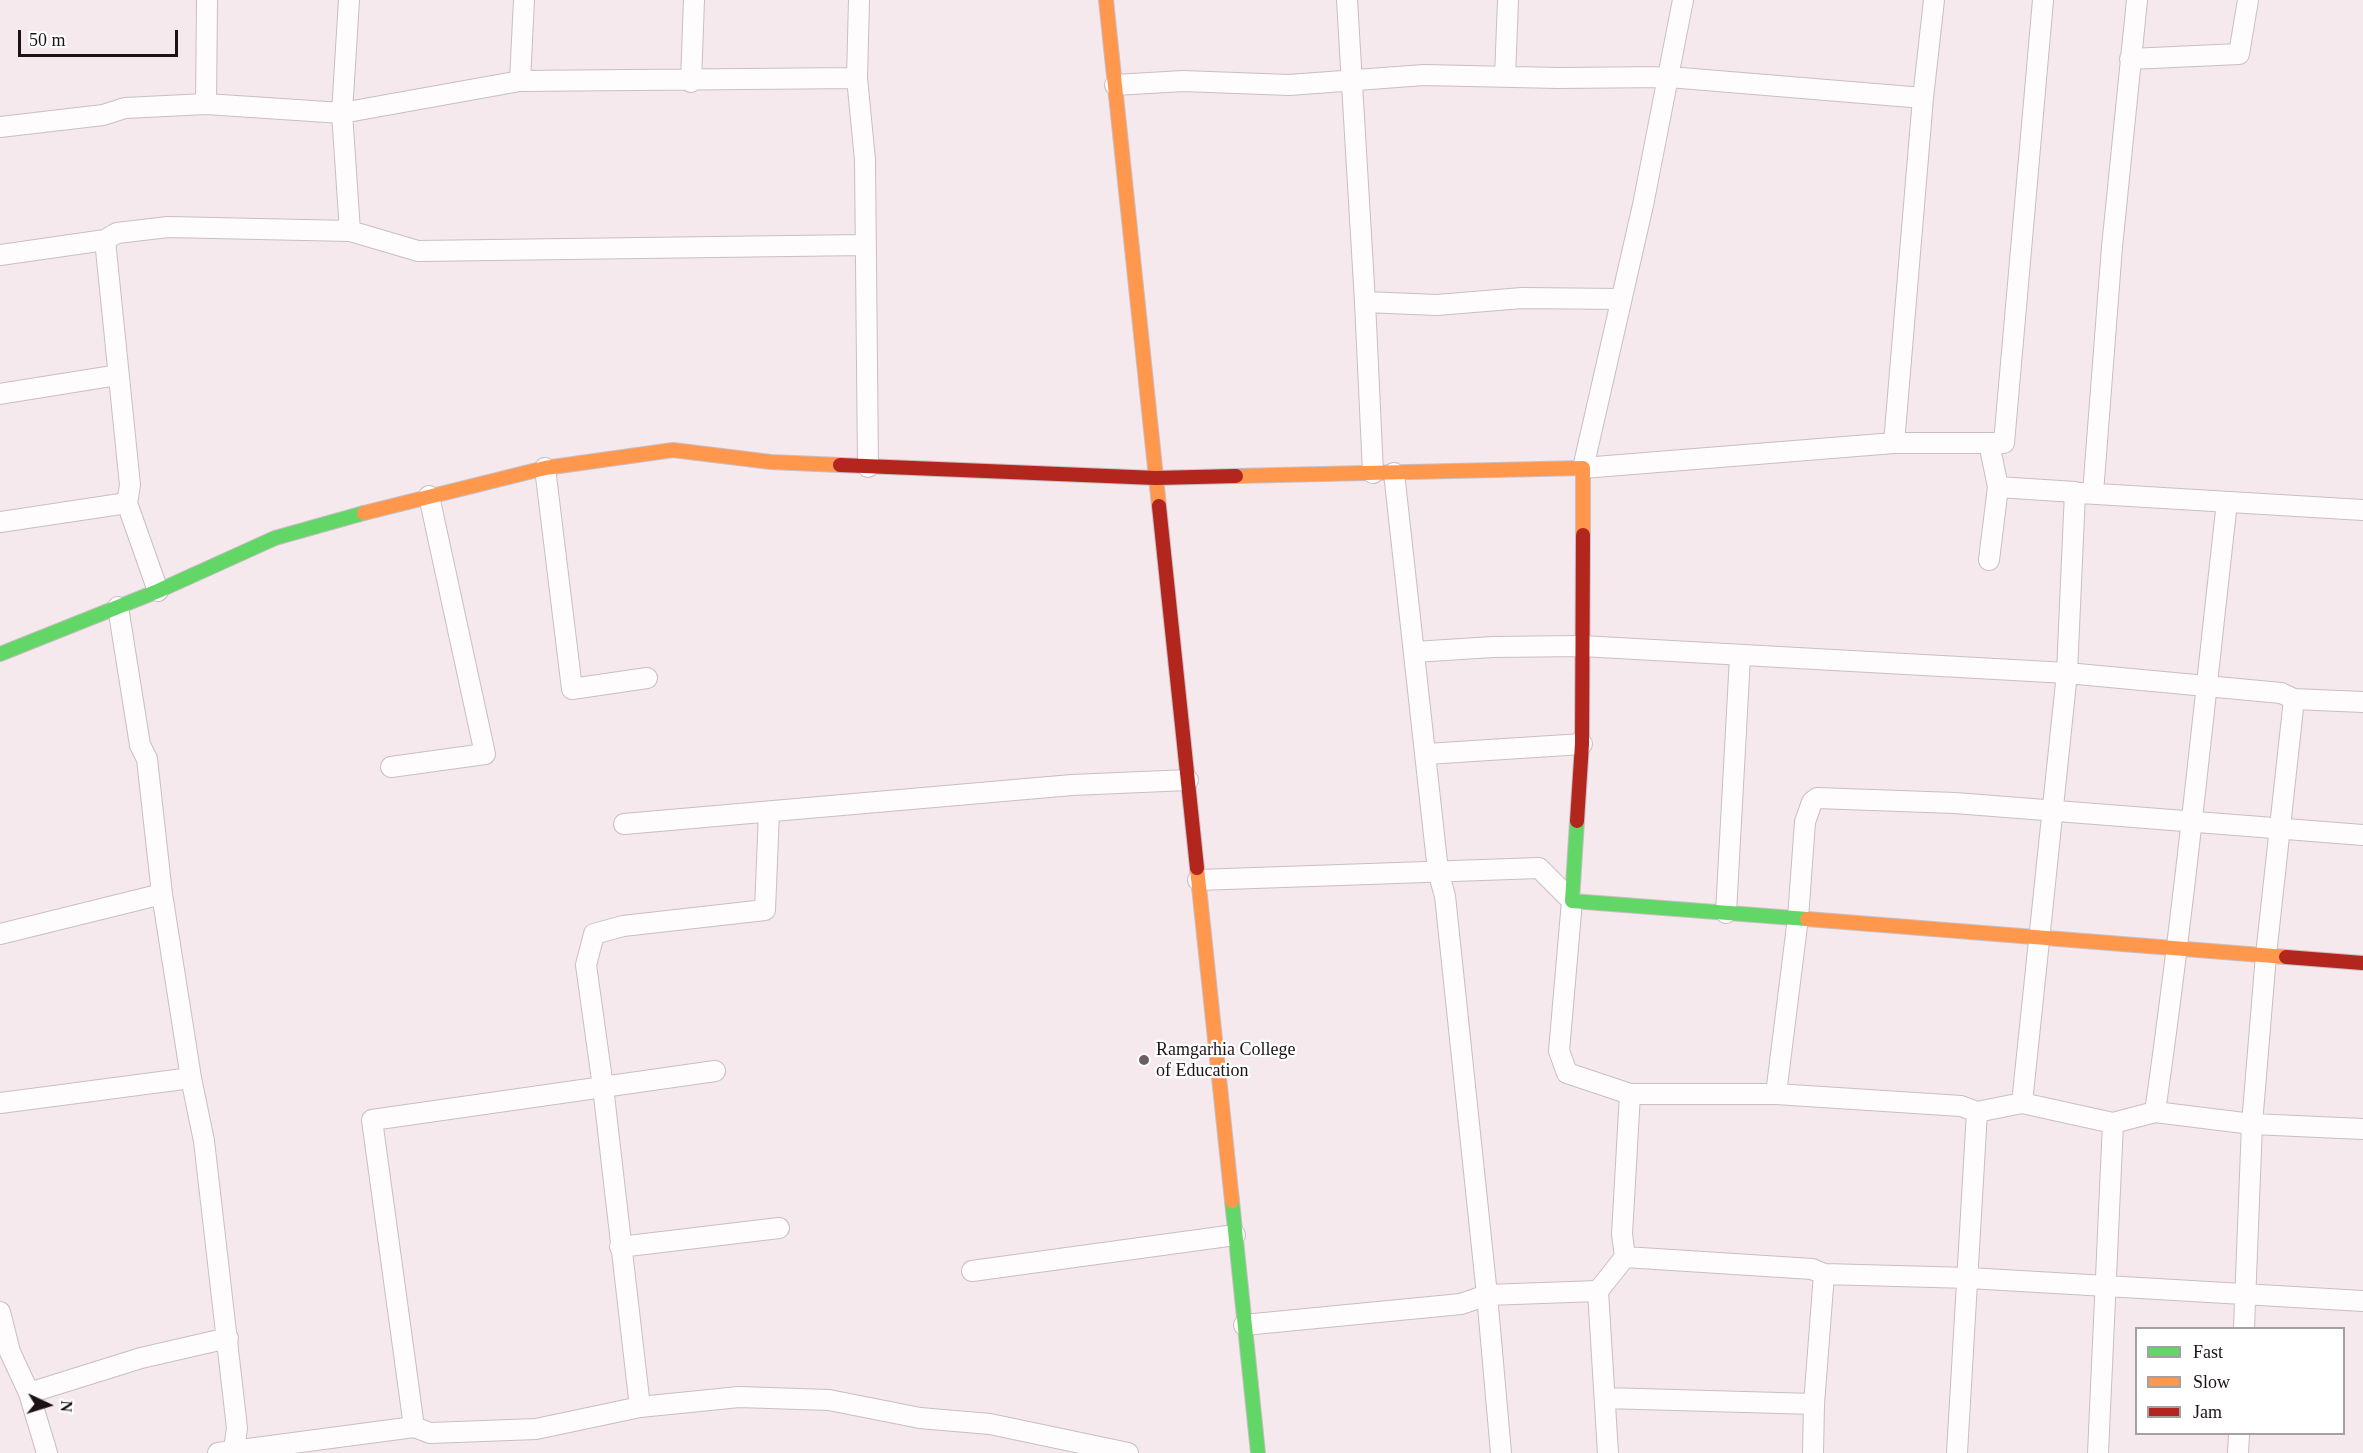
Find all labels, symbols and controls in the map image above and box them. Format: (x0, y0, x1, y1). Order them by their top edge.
scale bar (21, 18, 182, 56)
text: 50 m (29, 30, 66, 50)
place label: Ramgarhia College of Education (1156, 1039, 1295, 1082)
marker: Ramgarhia College of Education (1137, 1053, 1151, 1067)
legend (2135, 1327, 2345, 1435)
text: Fast (2193, 1342, 2223, 1362)
text: Slow (2193, 1372, 2230, 1392)
north arrow (18, 1375, 78, 1435)
text: N (58, 1400, 75, 1413)
text: Jam (2193, 1402, 2222, 1422)

